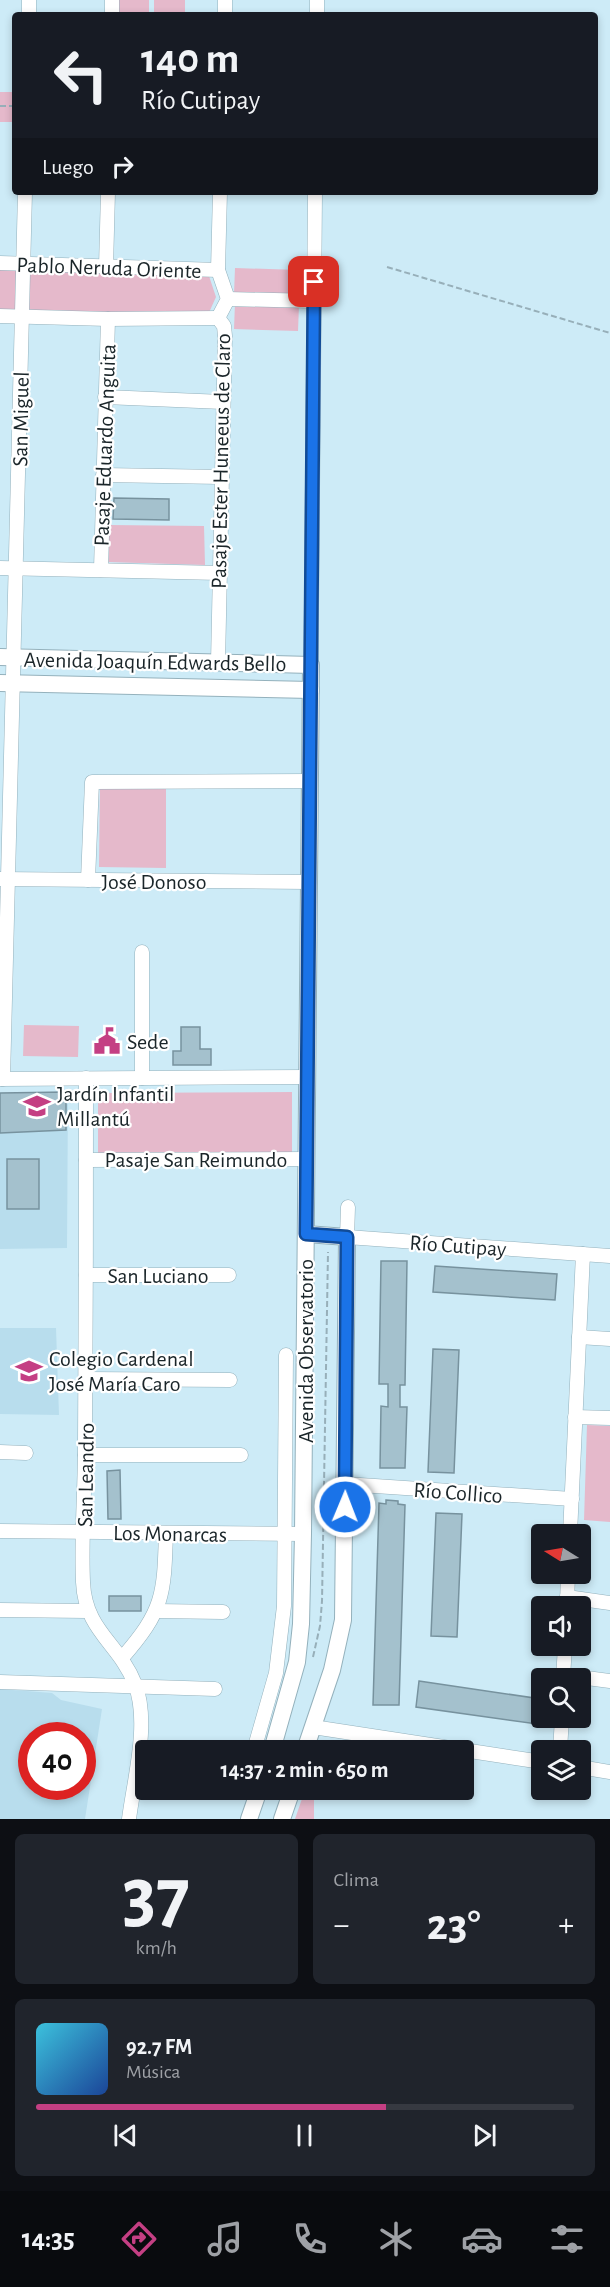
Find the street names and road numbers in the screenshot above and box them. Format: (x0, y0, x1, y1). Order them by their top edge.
street label: Pablo Neruda Oriente (16, 254, 202, 282)
street label: Pasaje Ester Huneeus de Claro (208, 333, 234, 589)
street label: Pasaje Eduardo Anguita (90, 343, 120, 547)
street label: San Miguel (9, 371, 33, 467)
street label: Avenida Joaquín Edwards Bello (23, 649, 287, 675)
street label: José Donoso (102, 871, 206, 893)
street label: Pasaje San Reimundo (105, 1149, 287, 1171)
street label: Río Cutipay (409, 1232, 508, 1260)
street label: Avenida Observatorio (295, 1259, 317, 1443)
street label: San Luciano (107, 1265, 209, 1287)
street label: San Leandro (74, 1423, 98, 1527)
street label: Río Collico (413, 1479, 503, 1507)
street label: Los Monarcas (113, 1522, 227, 1546)

